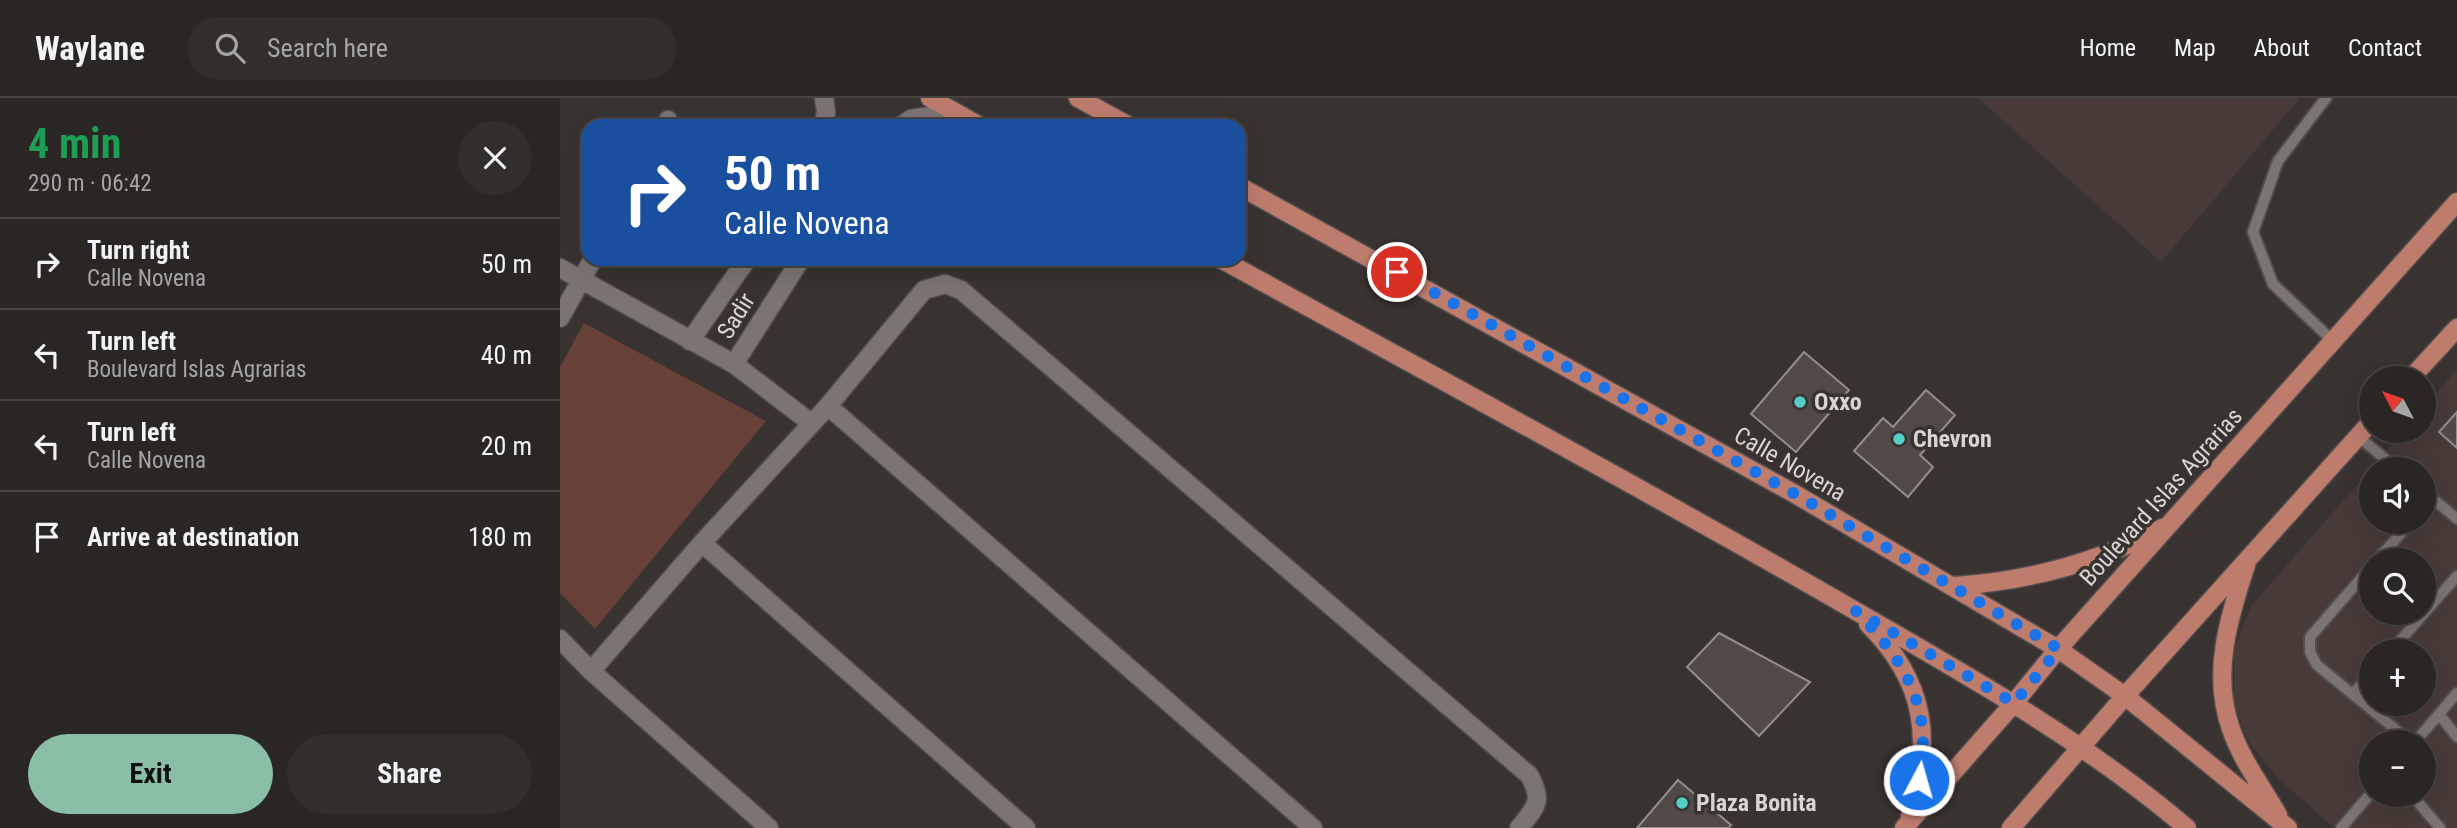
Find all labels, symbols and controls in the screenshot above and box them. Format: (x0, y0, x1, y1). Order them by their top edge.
search box (187, 17, 677, 80)
text: Waylane (35, 29, 145, 68)
icon: search (211, 29, 249, 67)
text: Search here (267, 33, 388, 63)
text: Home (2080, 34, 2136, 62)
text: Map (2174, 34, 2216, 62)
text: About (2254, 34, 2310, 62)
text: Contact (2348, 34, 2422, 62)
text: 4 min (28, 119, 121, 168)
button: close (458, 121, 532, 195)
text: 50 m (724, 145, 821, 202)
icon: right (609, 147, 700, 238)
text: 290 m · 06:42 (28, 170, 152, 197)
text: Calle Novena (724, 204, 889, 242)
text: Turn right (87, 235, 189, 265)
pin (1367, 242, 1427, 302)
icon: right (28, 245, 66, 283)
text: 50 m (481, 249, 532, 279)
icon: arrive (1378, 253, 1416, 291)
text: Calle Novena (87, 265, 206, 292)
street label: Sadir (711, 288, 761, 344)
text: Turn left (87, 326, 176, 356)
icon: left (28, 336, 66, 374)
text: 40 m (481, 340, 532, 370)
text: Boulevard Islas Agrarias (87, 356, 307, 383)
north arrow (2359, 366, 2436, 443)
map controls (2359, 366, 2436, 807)
place label: Oxxo (1814, 388, 1862, 416)
marker: Oxxo (1792, 394, 1808, 410)
street label: Boulevard Islas Agrarias (2074, 402, 2248, 592)
text: Turn left (87, 417, 176, 447)
street label: Calle Novena (1729, 421, 1851, 507)
place label: Chevron (1913, 425, 1992, 453)
icon: left (28, 427, 66, 465)
text: 20 m (481, 431, 532, 461)
marker: Chevron (1891, 431, 1907, 447)
text: Calle Novena (87, 447, 206, 474)
button: sound (2359, 457, 2436, 534)
icon: arrive (28, 518, 66, 556)
text: Arrive at destination (87, 522, 299, 552)
text: 180 m (468, 522, 532, 552)
button: search (2359, 548, 2436, 625)
button: + (2359, 639, 2436, 716)
button: − (2359, 730, 2436, 807)
button: Exit (28, 734, 273, 814)
button: Share (287, 734, 532, 814)
position arrow (1882, 743, 1956, 817)
place label: Plaza Bonita (1696, 789, 1817, 817)
marker: Plaza Bonita (1674, 795, 1690, 811)

